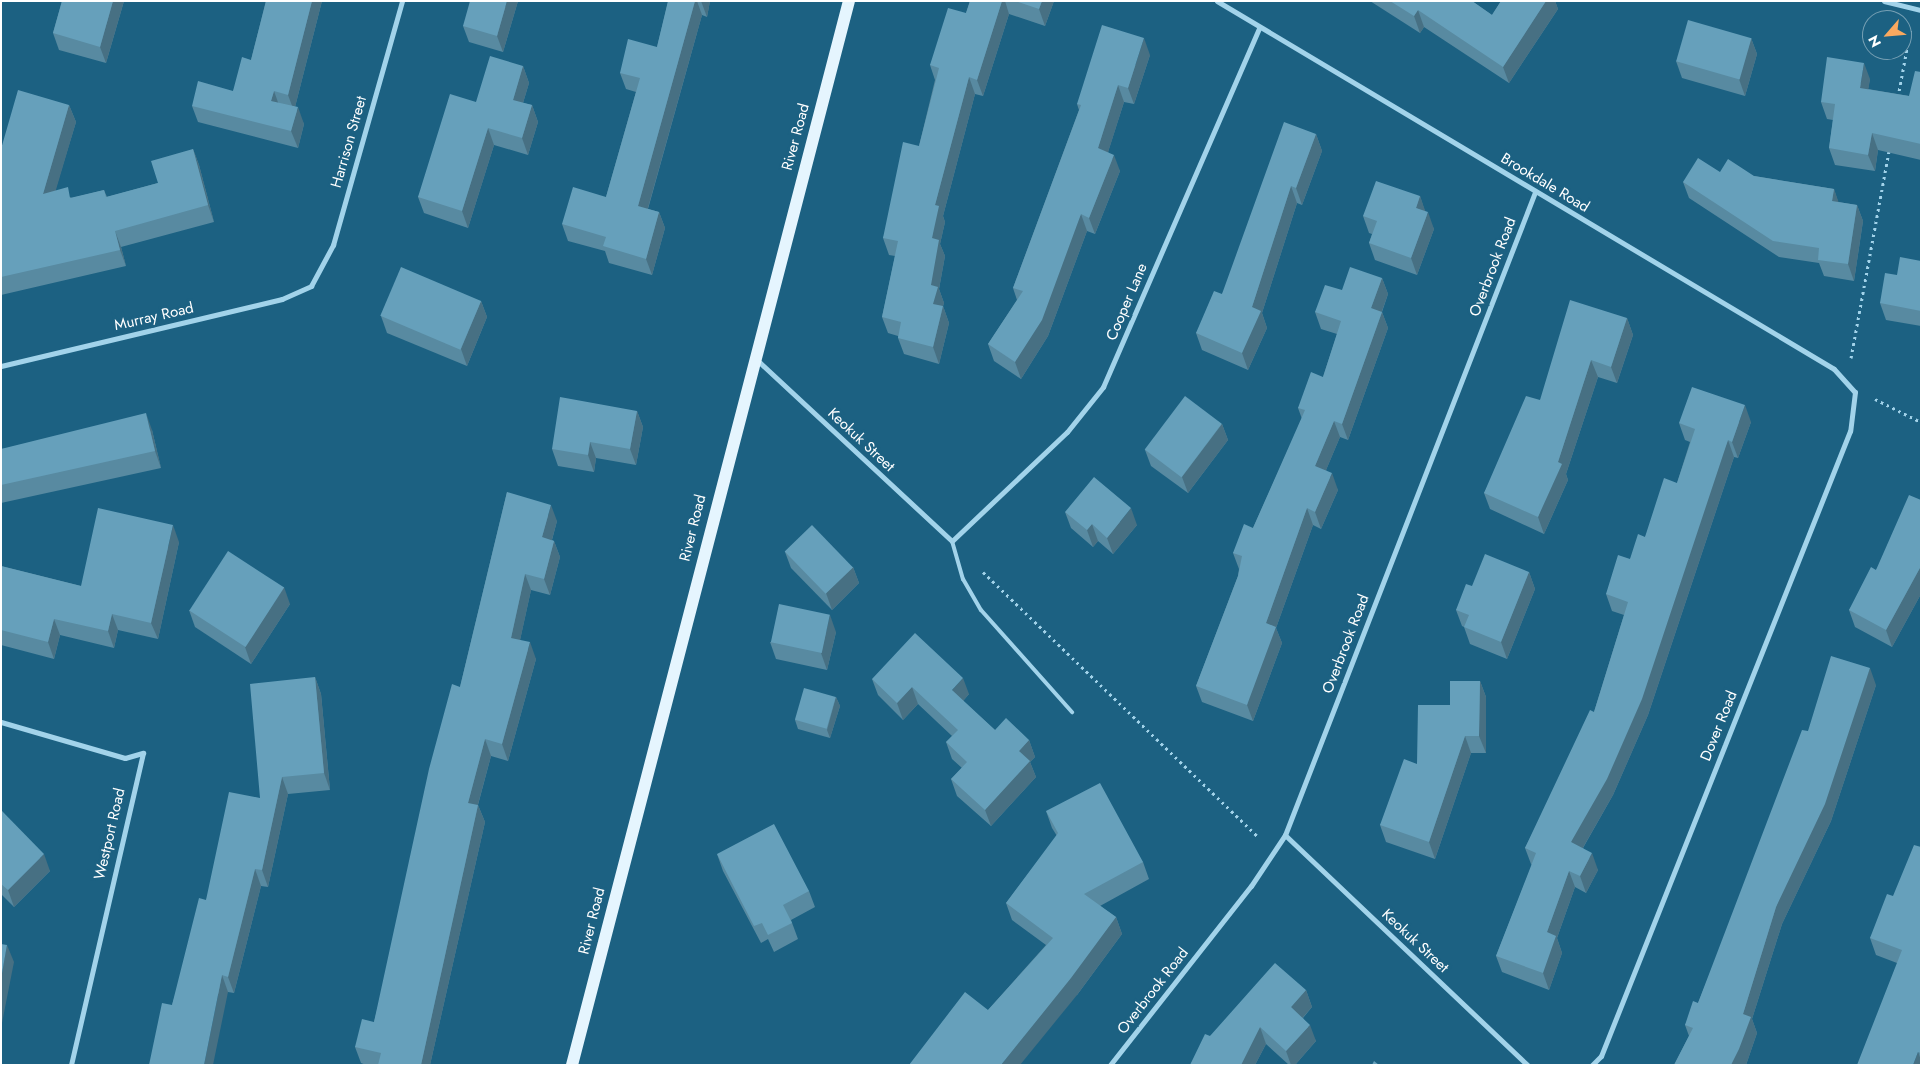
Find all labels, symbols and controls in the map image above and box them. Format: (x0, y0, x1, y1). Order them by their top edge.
north arrow (1862, 10, 1912, 60)
text: N (1863, 32, 1886, 51)
street label: Harrison Street (327, 94, 371, 190)
street label: River Road (778, 102, 814, 172)
street label: Brookdale Road (1497, 150, 1593, 216)
street label: Overbrook Road (1466, 215, 1520, 319)
street label: Cooper Lane (1103, 261, 1151, 343)
street label: Murray Road (113, 299, 195, 335)
street label: Keokuk Street (824, 404, 898, 476)
street label: River Road (676, 493, 710, 563)
street label: Overbrook Road (1319, 592, 1373, 696)
street label: Dover Road (1697, 688, 1741, 764)
street label: Westport Road (91, 786, 129, 882)
street label: River Road (575, 886, 609, 956)
street label: Keokuk Street (1378, 905, 1452, 977)
street label: Overbrook Road (1114, 944, 1192, 1038)

